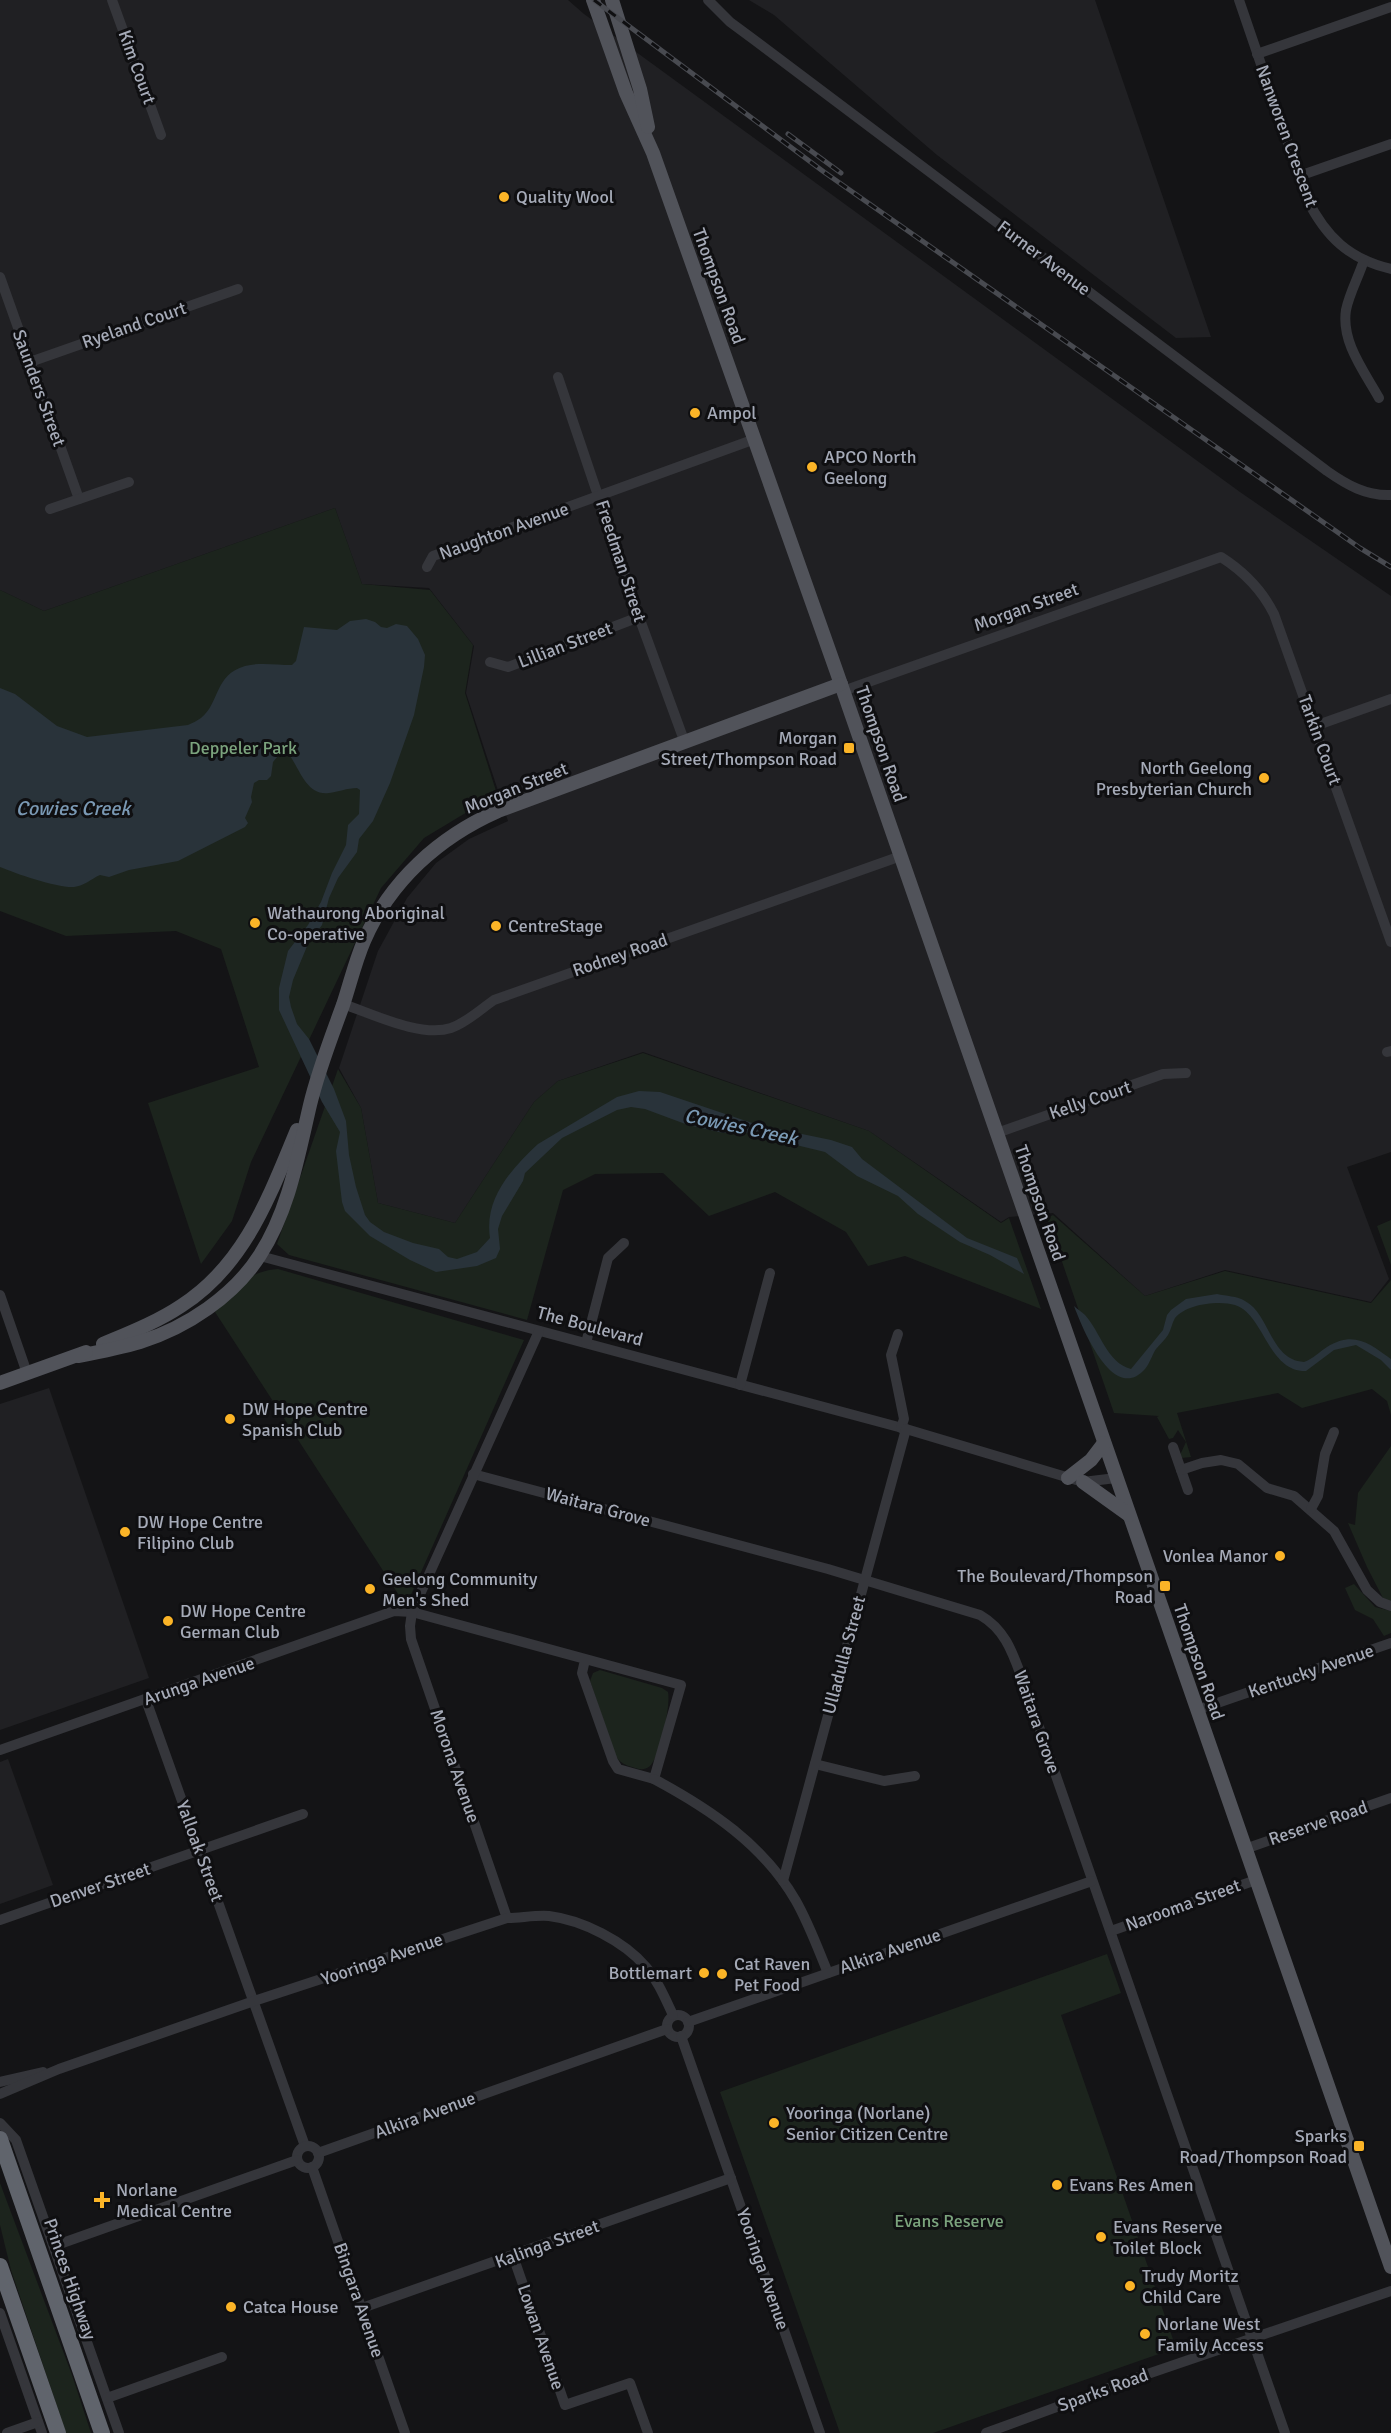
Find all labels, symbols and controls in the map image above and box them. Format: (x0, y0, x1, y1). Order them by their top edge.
street label: Kim Court (113, 27, 161, 107)
street label: Nanworen Crescent (1251, 62, 1323, 210)
place label: Quality Wool (516, 186, 614, 208)
marker: Quality Wool (497, 190, 511, 204)
street label: Furner Avenue (993, 216, 1095, 300)
street label: Thompson Road (688, 225, 750, 347)
street label: Ryeland Court (79, 297, 189, 353)
street label: Saunders Street (8, 327, 70, 449)
place label: Ampol (707, 402, 757, 424)
marker: Ampol (688, 406, 702, 420)
place label: APCO North Geelong (824, 446, 916, 489)
marker: APCO North Geelong (805, 460, 819, 474)
street label: Naughton Avenue (436, 497, 572, 565)
street label: Freedman Street (591, 497, 651, 625)
street label: Morgan Street (971, 578, 1081, 636)
street label: Lillian Street (515, 617, 615, 673)
street label: Thompson Road (851, 683, 911, 805)
street label: Tarkin Court (1294, 692, 1346, 788)
place label: Morgan Street/Thompson Road (661, 727, 837, 770)
park label: Deppeler Park (189, 737, 297, 759)
marker: Morgan Street/Thompson Road (842, 741, 856, 755)
street label: Morgan Street (461, 757, 571, 819)
place label: North Geelong Presbyterian Church (1096, 757, 1252, 800)
marker: North Geelong Presbyterian Church (1257, 771, 1271, 785)
water label: Cowies Creek (16, 796, 132, 821)
place label: Wathaurong Aboriginal Co-operative (267, 902, 445, 945)
place label: CentreStage (508, 915, 603, 937)
marker: Wathaurong Aboriginal Co-operative (248, 916, 262, 930)
marker: CentreStage (489, 919, 503, 933)
street label: Rodney Road (570, 928, 670, 982)
street label: Kelly Court (1046, 1076, 1134, 1124)
water label: Cowies Creek (682, 1103, 802, 1152)
street label: Thompson Road (1010, 1142, 1070, 1264)
street label: The Boulevard (535, 1301, 645, 1351)
place label: DW Hope Centre Spanish Club (242, 1398, 368, 1441)
marker: DW Hope Centre Spanish Club (223, 1412, 237, 1426)
street label: Waitara Grove (543, 1482, 653, 1532)
place label: DW Hope Centre Filipino Club (137, 1511, 263, 1554)
marker: DW Hope Centre Filipino Club (118, 1525, 132, 1539)
place label: Vonlea Manor (1163, 1545, 1268, 1567)
marker: Vonlea Manor (1273, 1549, 1287, 1563)
place label: The Boulevard/Thompson Road (957, 1565, 1153, 1608)
place label: Geelong Community Men's Shed (382, 1568, 538, 1611)
marker: The Boulevard/Thompson Road (1158, 1579, 1172, 1593)
marker: Geelong Community Men's Shed (363, 1582, 377, 1596)
street label: Ulladulla Street (818, 1594, 870, 1716)
place label: DW Hope Centre German Club (180, 1600, 306, 1643)
street label: Thompson Road (1169, 1601, 1229, 1723)
marker: DW Hope Centre German Club (161, 1614, 175, 1628)
street label: Kentucky Avenue (1245, 1639, 1377, 1703)
street label: Arunga Avenue (140, 1652, 258, 1710)
street label: Waitara Grove (1009, 1668, 1065, 1776)
street label: Morona Avenue (425, 1706, 485, 1826)
street label: Reserve Road (1266, 1796, 1370, 1850)
street label: Yalloak Street (172, 1797, 228, 1905)
street label: Denver Street (47, 1858, 153, 1912)
street label: Narooma Street (1123, 1874, 1243, 1936)
street label: Alkira Avenue (836, 1923, 944, 1979)
street label: Yooringa Avenue (318, 1928, 446, 1990)
place label: Cat Raven Pet Food (734, 1953, 810, 1996)
place label: Bottlemart (608, 1962, 692, 1984)
marker: Bottlemart (697, 1966, 711, 1980)
marker: Cat Raven Pet Food (715, 1967, 729, 1981)
street label: Alkira Avenue (372, 2087, 478, 2143)
place label: Yooringa (Norlane) Senior Citizen Centre (786, 2102, 948, 2145)
marker: Yooringa (Norlane) Senior Citizen Centre (767, 2116, 781, 2130)
place label: Sparks Road/Thompson Road (1179, 2125, 1347, 2168)
marker: Sparks Road/Thompson Road (1352, 2139, 1366, 2153)
place label: Evans Res Amen (1069, 2174, 1193, 2196)
marker: Evans Res Amen (1050, 2178, 1064, 2192)
place label: Norlane Medical Centre (116, 2179, 232, 2222)
marker: Norlane Medical Centre (93, 2191, 111, 2209)
street label: Yooringa Avenue (732, 2205, 794, 2333)
park label: Evans Reserve (894, 2210, 1004, 2232)
street label: Princes Highway (39, 2215, 101, 2343)
street label: Kalinga Street (492, 2215, 602, 2273)
place label: Evans Reserve Toilet Block (1113, 2216, 1222, 2259)
marker: Evans Reserve Toilet Block (1094, 2230, 1108, 2244)
street label: Bingara Avenue (329, 2240, 389, 2360)
place label: Trudy Moritz Child Care (1142, 2265, 1239, 2308)
marker: Trudy Moritz Child Care (1123, 2279, 1137, 2293)
street label: Lowan Avenue (513, 2281, 569, 2393)
place label: Catca House (243, 2296, 339, 2318)
marker: Catca House (224, 2300, 238, 2314)
place label: Norlane West Family Access (1157, 2313, 1264, 2356)
marker: Norlane West Family Access (1138, 2327, 1152, 2341)
street label: Sparks Road (1055, 2363, 1151, 2417)

